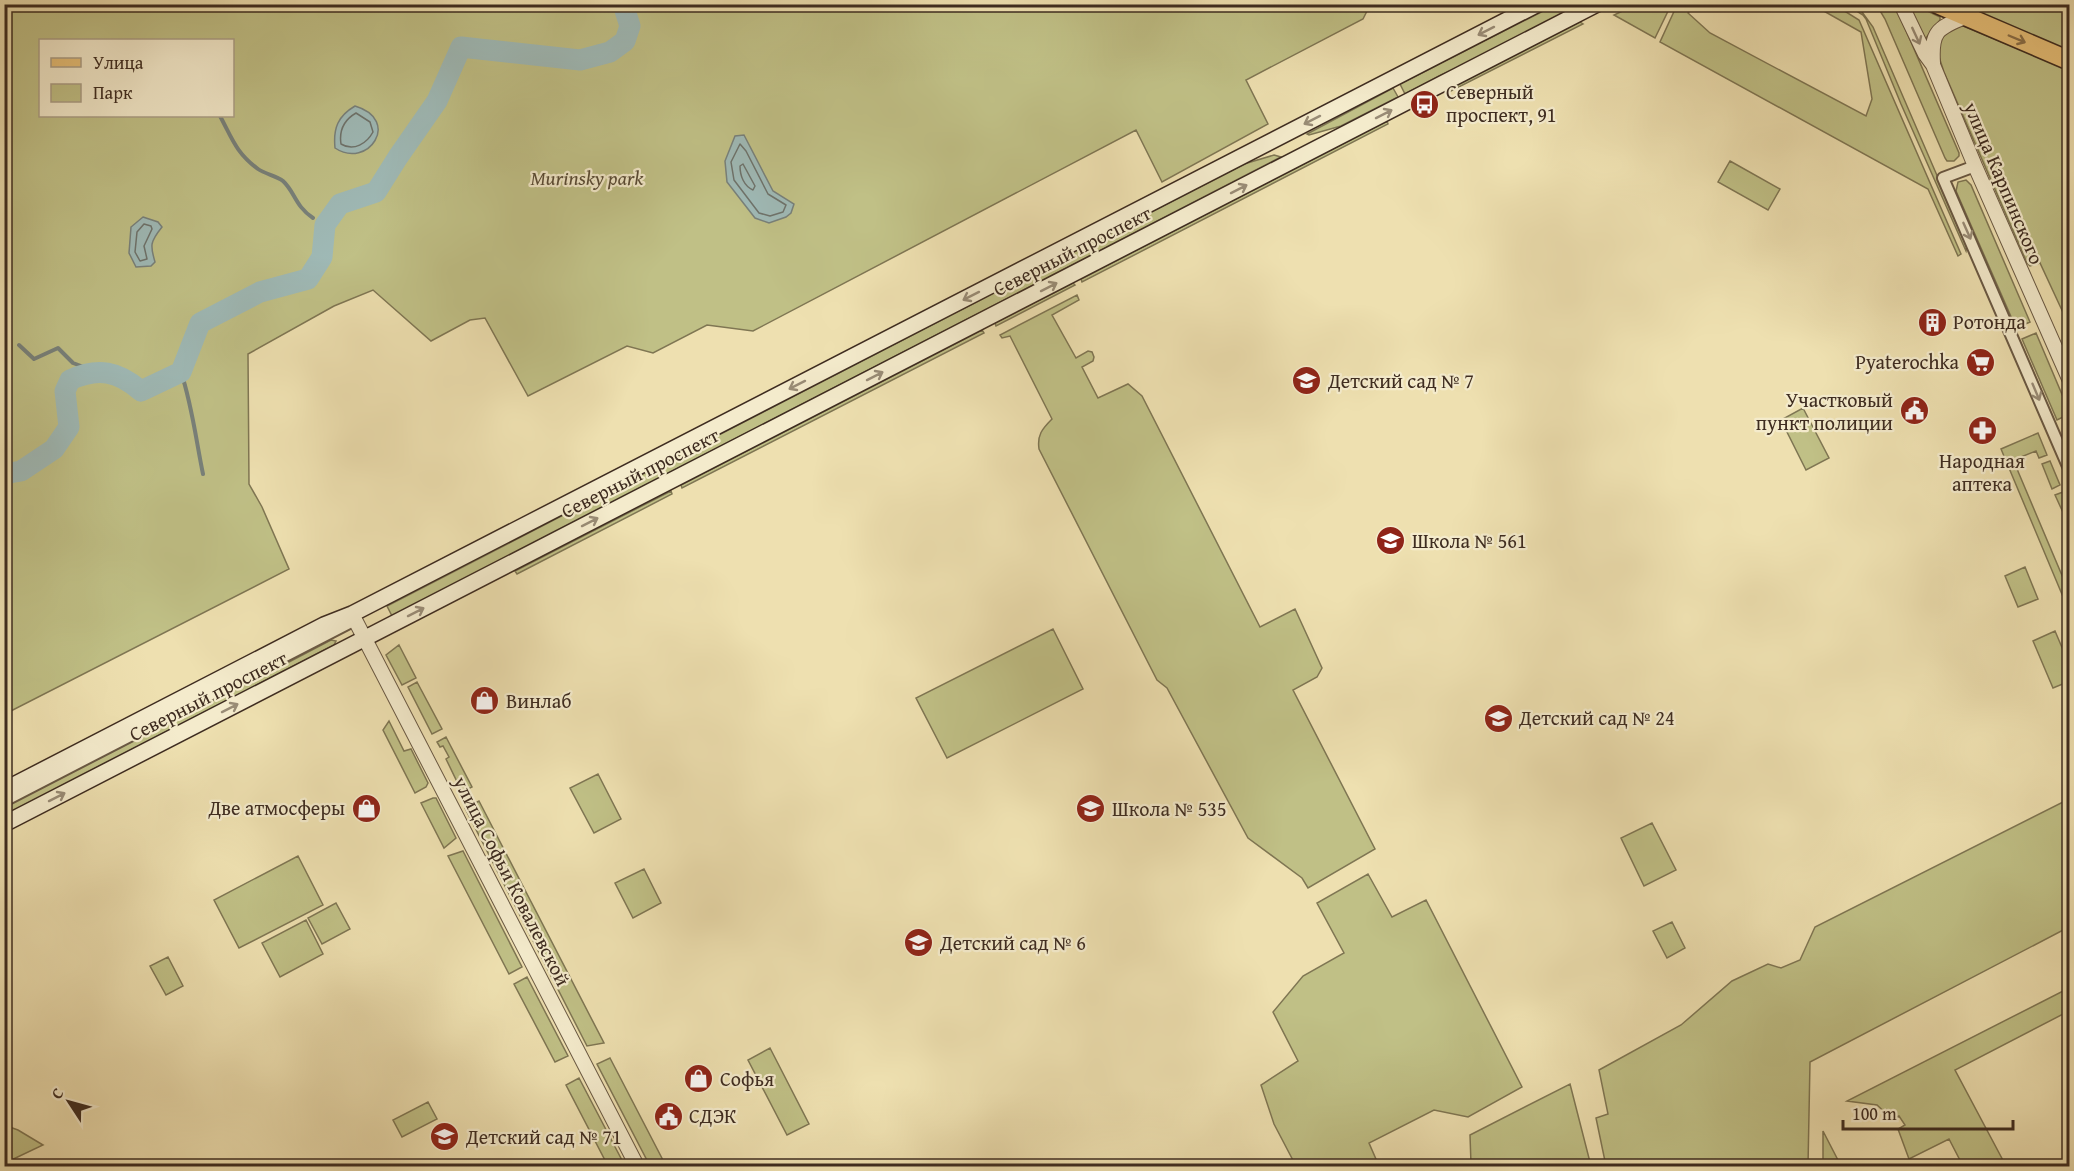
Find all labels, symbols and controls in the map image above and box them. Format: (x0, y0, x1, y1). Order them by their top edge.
one-way arrow (1477, 26, 1495, 37)
one-way arrow (1910, 26, 1922, 44)
one-way arrow (2008, 34, 2026, 45)
legend (39, 39, 234, 117)
text: Улица (93, 49, 144, 76)
place label: Северный проспект, 91 (1446, 77, 1556, 129)
text: Парк (93, 79, 133, 106)
bus stop icon: Северный проспект, 91 (1409, 88, 1441, 120)
street label: улица Карпинского (1957, 96, 2052, 269)
one-way arrow (1375, 108, 1393, 119)
one-way arrow (1304, 114, 1321, 126)
park label: Murinsky park (531, 163, 644, 192)
one-way arrow (1229, 183, 1247, 194)
street label: Северный проспект (988, 198, 1156, 303)
one-way arrow (1961, 222, 1973, 240)
one-way arrow (1040, 280, 1058, 292)
one-way arrow (962, 290, 980, 302)
building icon: Ротонда (1916, 306, 1948, 338)
place label: Ротонда (1953, 307, 2026, 336)
supermarket icon: Pyaterochka (1964, 346, 1996, 378)
place label: Pyaterochka (1855, 347, 1960, 376)
school or university icon: Детский сад № 7 (1291, 365, 1323, 397)
place label: Детский сад № 7 (1327, 366, 1474, 395)
one-way arrow (866, 370, 884, 381)
one-way arrow (788, 379, 806, 391)
one-way arrow (2031, 382, 2042, 401)
place label: Участковый пункт полиции (1756, 385, 1893, 437)
public building icon: Участковый пункт полиции (1898, 395, 1930, 427)
pharmacy icon: Народная аптека (1966, 415, 1998, 447)
street label: Северный проспект (556, 420, 724, 525)
place label: Народная аптека (1939, 446, 2025, 498)
one-way arrow (581, 516, 598, 528)
school or university icon: Школа № 561 (1375, 525, 1407, 557)
place label: Школа № 561 (1412, 526, 1527, 555)
one-way arrow (407, 605, 425, 617)
street label: Северный проспект (124, 643, 292, 748)
shop icon: Винлаб (469, 685, 501, 717)
place label: Винлаб (506, 686, 572, 715)
one-way arrow (221, 702, 238, 714)
school or university icon: Детский сад № 24 (1482, 702, 1514, 734)
place label: Детский сад № 24 (1518, 703, 1675, 732)
street label: улица Софьи Ковалевской (446, 770, 578, 991)
one-way arrow (47, 791, 65, 802)
shop icon: Две атмосферы (350, 792, 382, 824)
place label: Две атмосферы (208, 793, 345, 822)
school or university icon: Школа № 535 (1075, 793, 1107, 825)
place label: Школа № 535 (1112, 794, 1227, 823)
school or university icon: Детский сад № 6 (903, 927, 935, 959)
place label: Детский сад № 6 (939, 928, 1086, 957)
shop icon: Софья (683, 1063, 715, 1095)
place label: Софья (720, 1064, 774, 1093)
north arrow (39, 1072, 99, 1132)
text: С (44, 1082, 69, 1104)
scale bar (1843, 1093, 2012, 1131)
public building icon: СДЭК (652, 1100, 684, 1132)
text: 100 m (1852, 1100, 1897, 1127)
place label: СДЭК (689, 1101, 737, 1130)
school or university icon: Детский сад № 71 (429, 1121, 461, 1153)
place label: Детский сад № 71 (465, 1122, 622, 1151)

